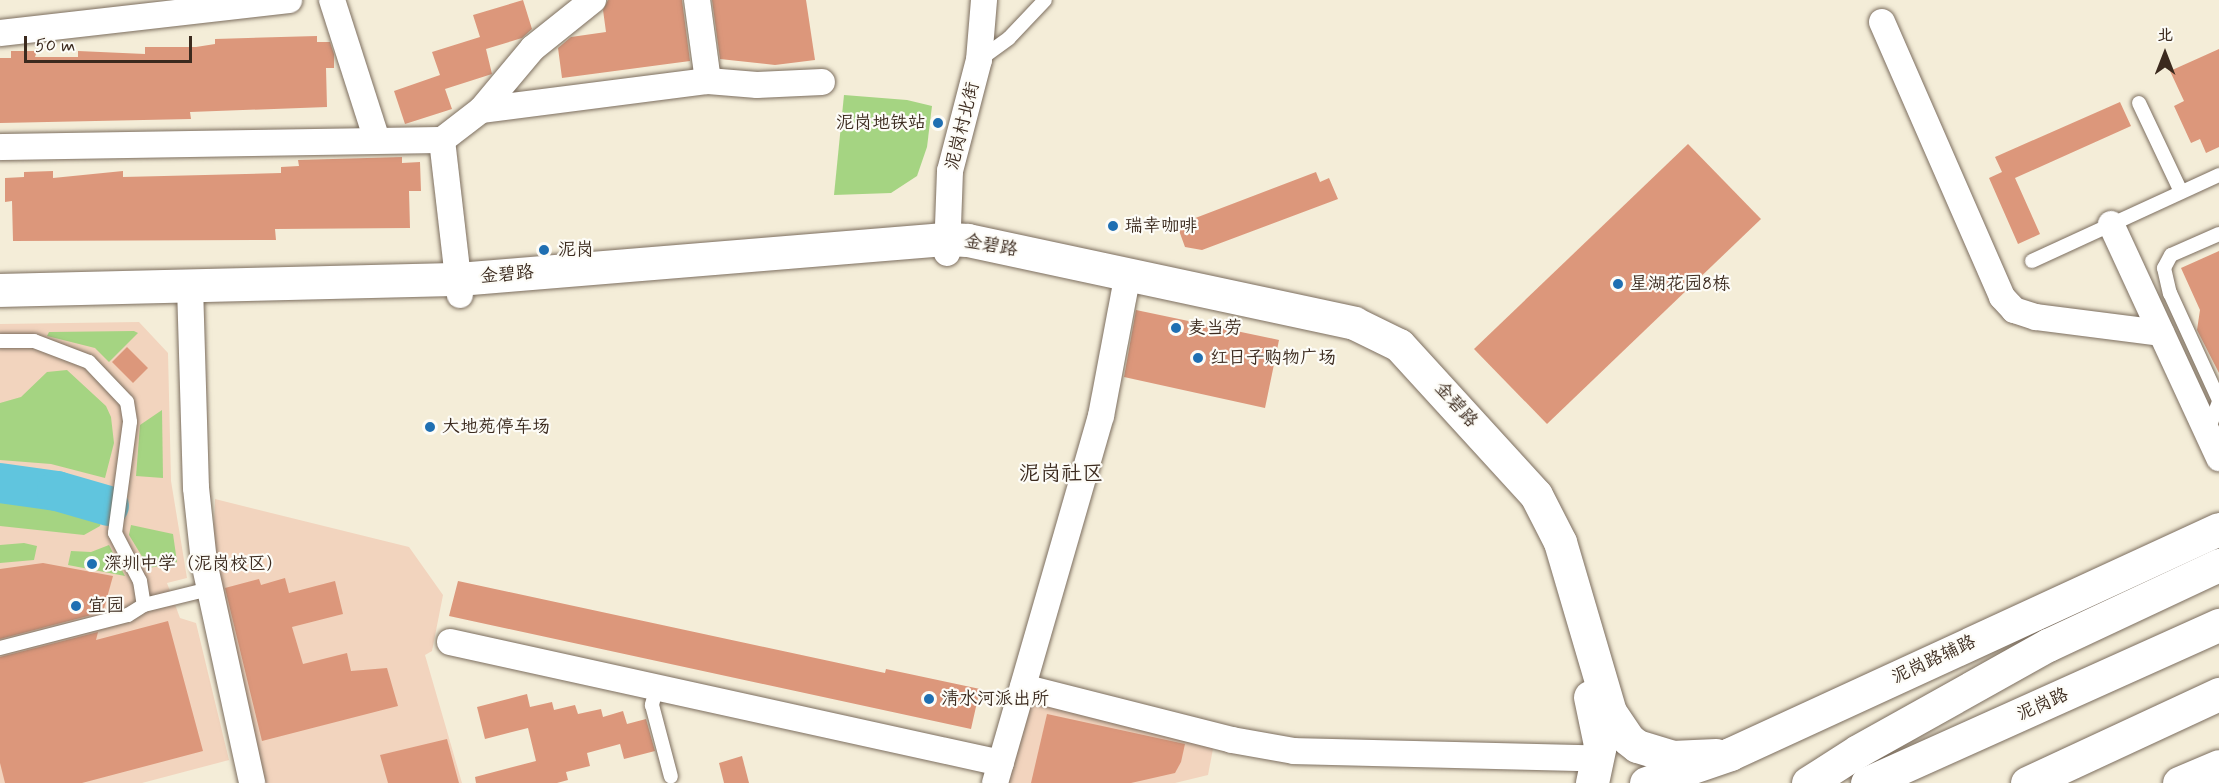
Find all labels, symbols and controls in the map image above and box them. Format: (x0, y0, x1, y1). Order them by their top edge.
scale bar (27, 24, 195, 62)
north arrow (2135, 24, 2195, 84)
text: 北 (2157, 25, 2173, 46)
text: 50 m (35, 34, 75, 58)
street label: 泥岗村北街 (942, 80, 984, 172)
place label: 泥岗地铁站 (836, 112, 926, 134)
marker: 泥岗地铁站 (931, 116, 945, 130)
place label: 瑞幸咖啡 (1125, 215, 1197, 237)
marker: 瑞幸咖啡 (1106, 219, 1120, 233)
street label: 金碧路 (963, 231, 1019, 261)
place label: 泥岗 (558, 239, 594, 261)
marker: 泥岗 (535, 241, 553, 259)
street label: 金碧路 (479, 262, 535, 288)
place label: 星湖花园8栋 (1630, 273, 1730, 295)
marker: 星湖花园8栋 (1611, 277, 1625, 291)
place label: 麦当劳 (1188, 317, 1242, 339)
marker: 麦当劳 (1169, 321, 1183, 335)
place label: 红日子购物广场 (1210, 347, 1336, 369)
marker: 红日子购物广场 (1191, 351, 1205, 365)
street label: 金碧路 (1430, 378, 1482, 432)
place label: 大地苑停车场 (442, 416, 550, 438)
marker: 大地苑停车场 (423, 420, 437, 434)
district label: 泥岗社区 (1019, 461, 1103, 487)
place label: 深圳中学（泥岗校区） (104, 553, 284, 575)
marker: 深圳中学（泥岗校区） (85, 557, 99, 571)
place label: 宜园 (88, 595, 124, 617)
marker: 宜园 (69, 599, 83, 613)
street label: 泥岗路辅路 (1889, 631, 1979, 689)
street label: 泥岗路 (2014, 684, 2072, 726)
place label: 清水河派出所 (941, 688, 1049, 710)
marker: 清水河派出所 (922, 692, 936, 706)

